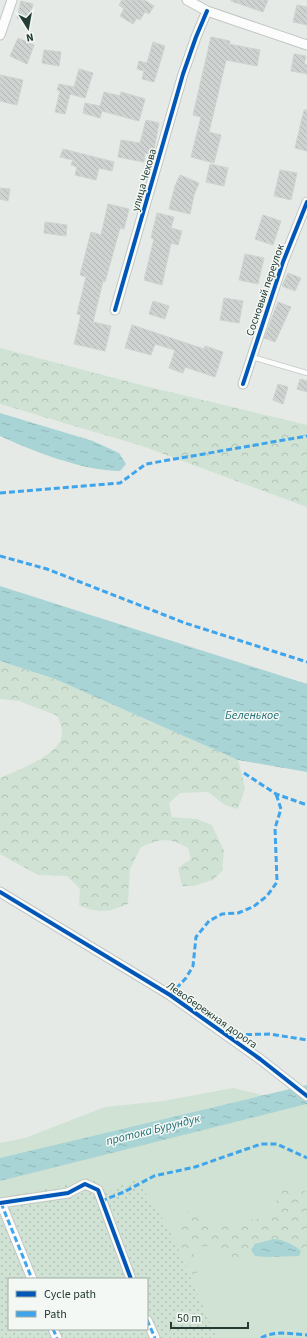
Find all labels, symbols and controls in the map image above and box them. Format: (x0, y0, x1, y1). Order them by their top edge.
north arrow (8, 8, 48, 48)
text: N (25, 29, 35, 45)
street label: улица Чехова (128, 147, 160, 213)
street label: Сосновый переулок (242, 242, 288, 338)
water label: Беленькое (225, 707, 279, 724)
street label: Левобережная дорога (164, 978, 260, 1052)
water label: протока Бурундук (104, 1110, 202, 1150)
legend (8, 1278, 148, 1330)
text: Cycle path (44, 1286, 96, 1303)
scale bar (171, 1304, 248, 1330)
text: Path (44, 1306, 67, 1323)
text: 50 m (177, 1310, 201, 1327)

